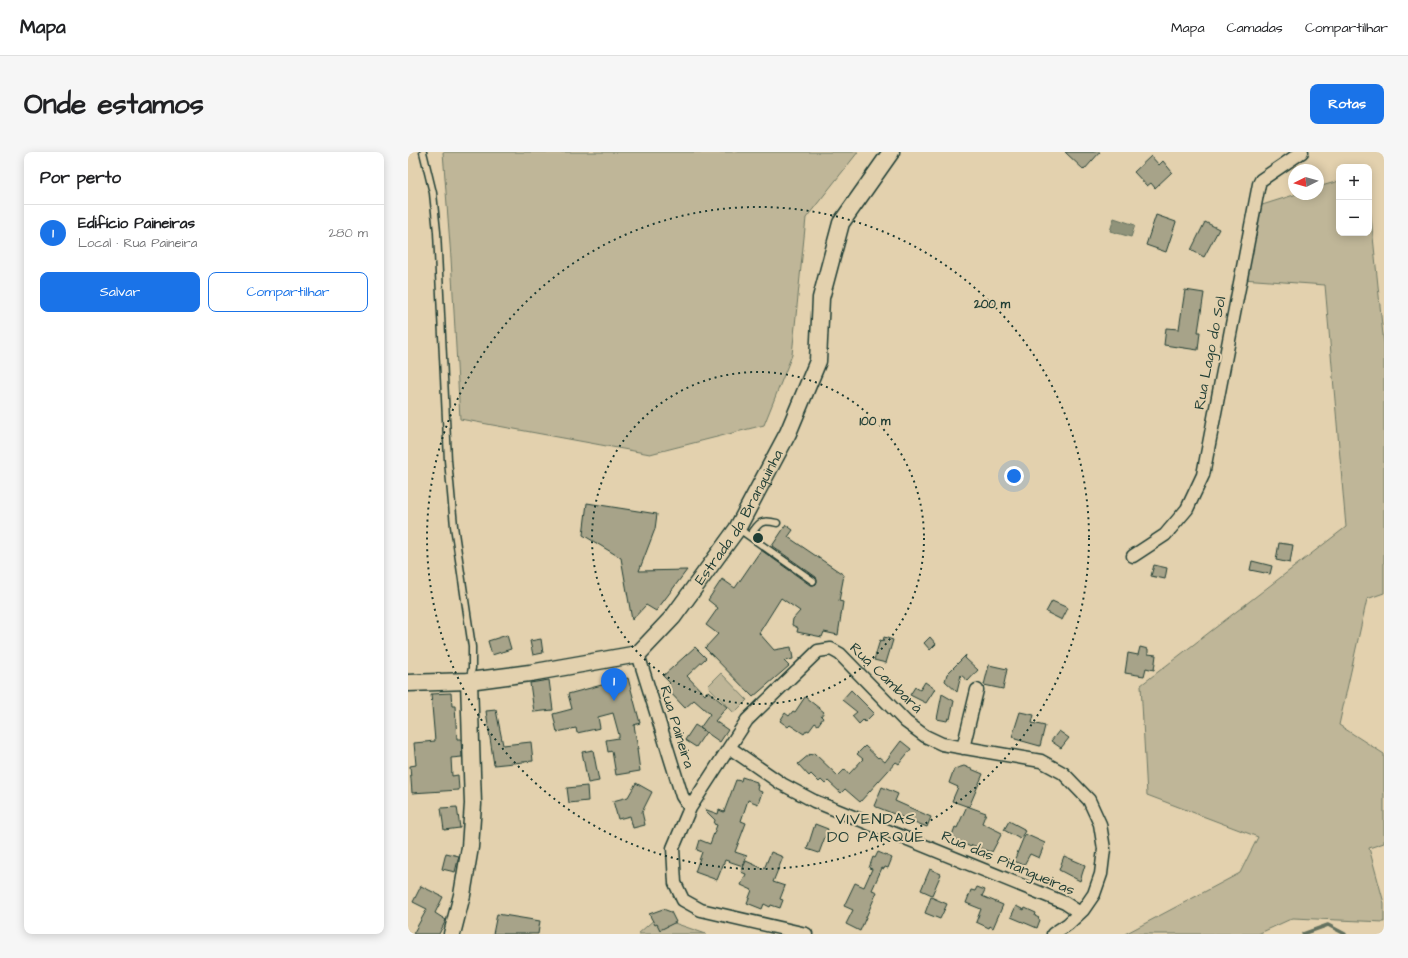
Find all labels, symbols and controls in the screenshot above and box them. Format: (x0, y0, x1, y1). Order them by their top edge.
text: Mapa (20, 14, 66, 41)
text: Mapa (1171, 18, 1205, 38)
text: Camadas (1227, 18, 1283, 38)
text: Compartilhar (1305, 18, 1388, 38)
button: Rotas (1310, 84, 1384, 124)
text: Onde estamos (24, 85, 204, 124)
north arrow (1288, 164, 1324, 200)
map controls (1336, 164, 1372, 236)
button: + (1336, 164, 1372, 200)
text: Por perto (40, 166, 121, 190)
button: − (1336, 200, 1372, 236)
text: Edifício Paineiras (78, 213, 195, 234)
text: 1 (52, 224, 54, 242)
text: 280 m (329, 224, 368, 242)
text: Local · Rua Paineira (78, 234, 197, 252)
button: Salvar (40, 272, 200, 312)
button: Compartilhar (208, 272, 368, 312)
street label: Rua Lago do Sol (1189, 295, 1232, 411)
text: 200 m (973, 296, 1011, 313)
text: 100 m (860, 413, 891, 430)
street label: Estrada da Branquinha (689, 445, 788, 589)
your location (1004, 466, 1024, 486)
centre of rings (751, 531, 765, 545)
street label: Rua Cambará (845, 638, 927, 718)
pin: 1 (601, 668, 627, 701)
street label: Rua Paineira (655, 683, 700, 771)
district label: VIVENDAS DO PARQUE (827, 808, 925, 848)
street label: Rua das Pitangueiras (938, 825, 1078, 902)

